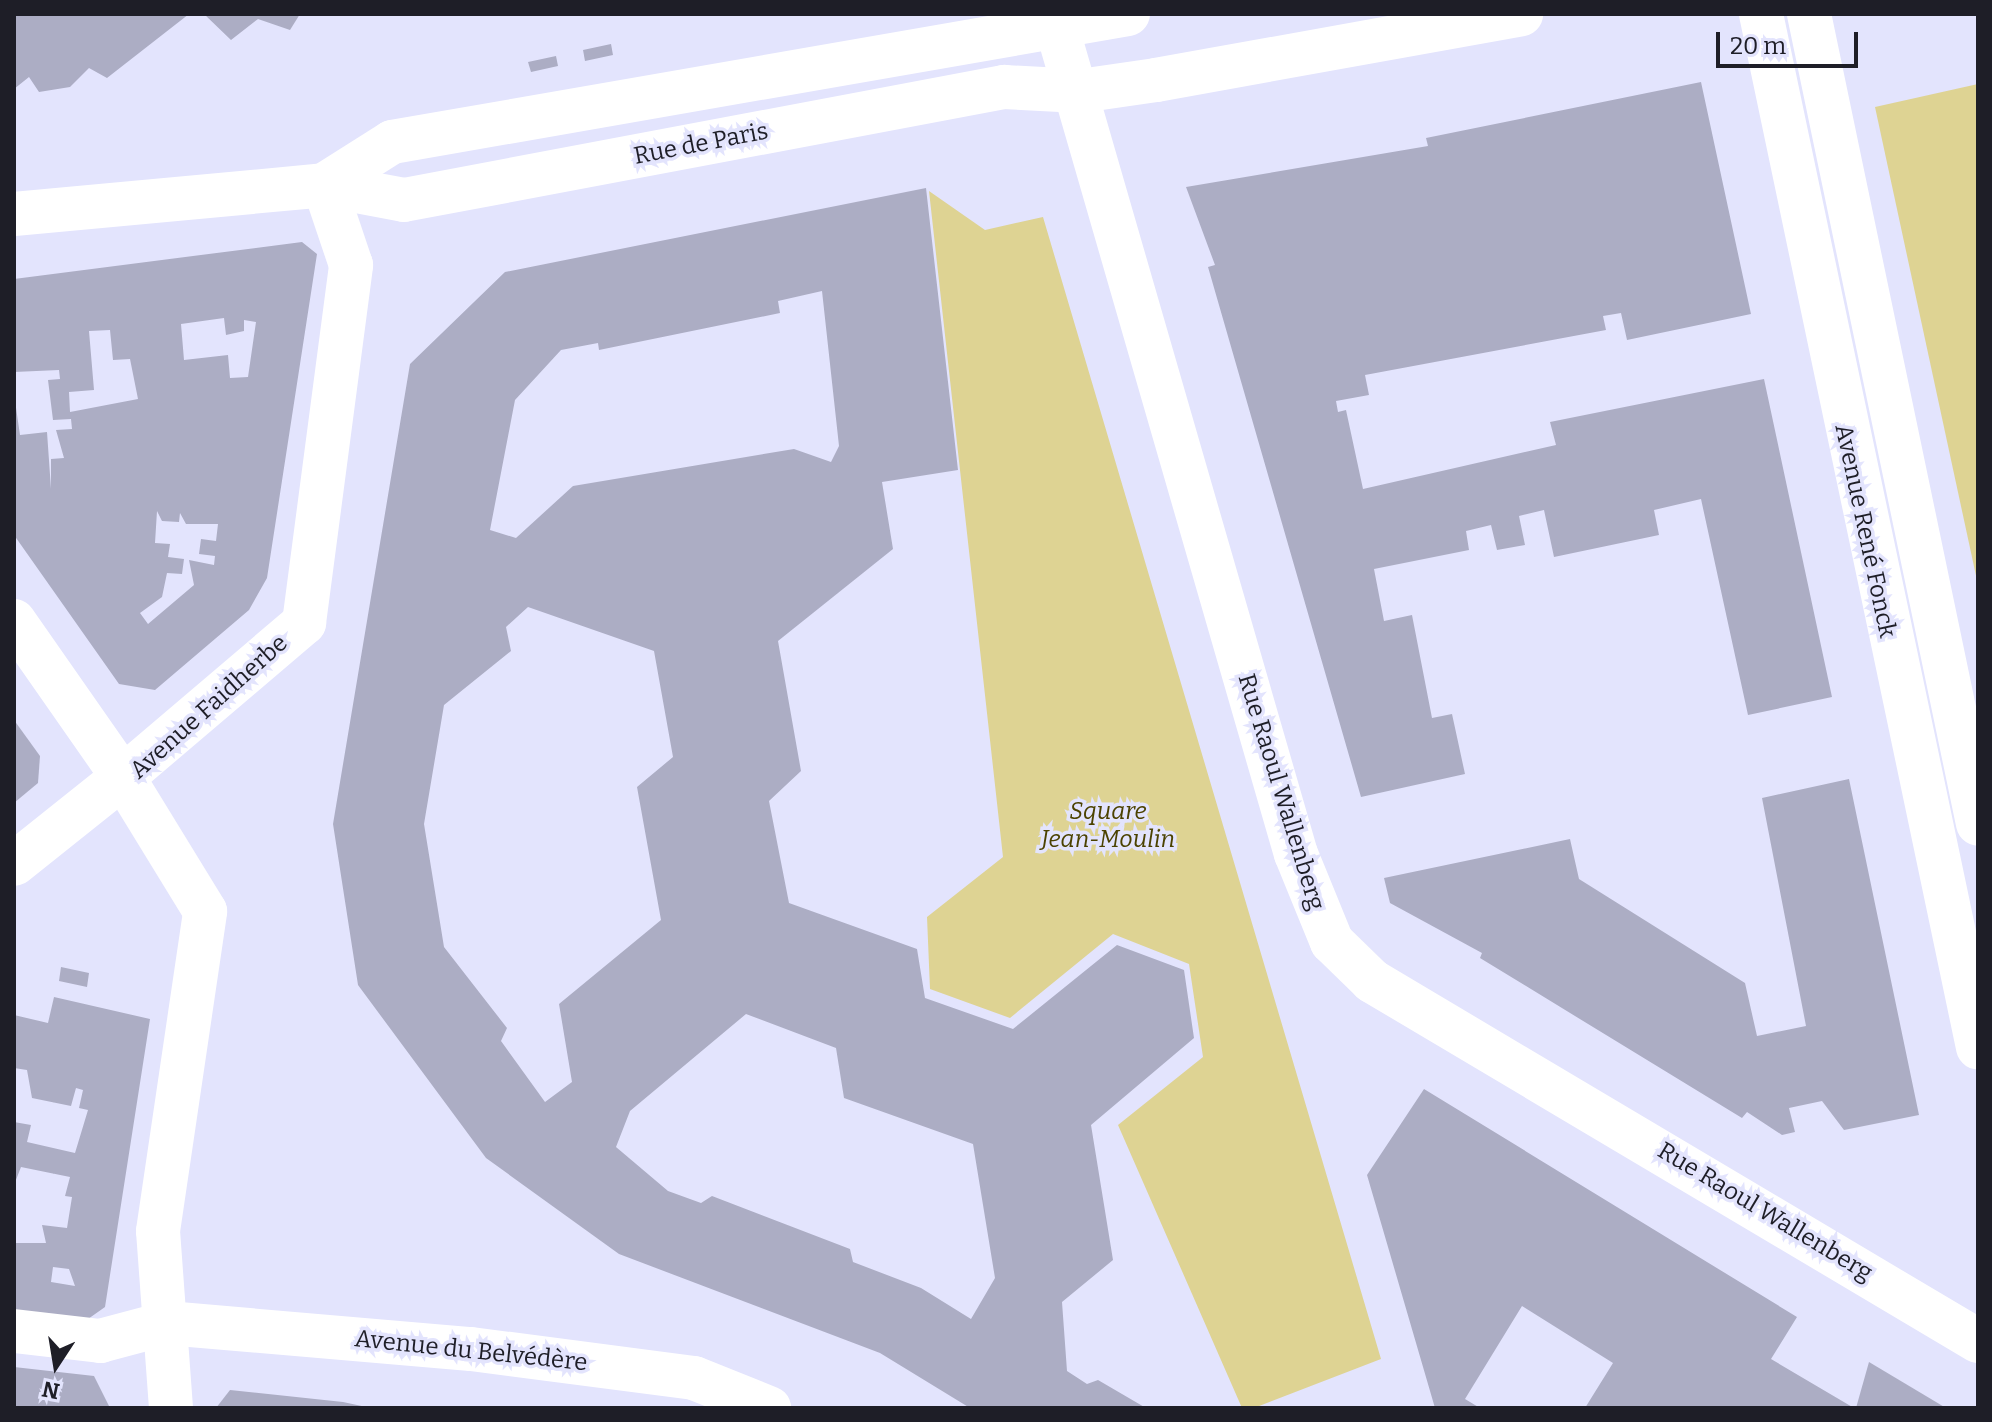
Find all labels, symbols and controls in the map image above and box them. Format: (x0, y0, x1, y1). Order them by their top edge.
scale bar (1720, 16, 1862, 66)
text: 20 m (1730, 32, 1786, 60)
street label: Rue de Paris (631, 117, 771, 171)
street label: Avenue René Fonck (1828, 422, 1902, 640)
street label: Avenue Faidherbe (124, 629, 294, 785)
street label: Rue Raoul Wallenberg (1231, 670, 1331, 914)
park label: Square Jean-Moulin (1041, 798, 1175, 854)
street label: Rue Raoul Wallenberg (1652, 1136, 1878, 1288)
street label: Avenue du Belvédère (353, 1324, 589, 1378)
north arrow (16, 1326, 96, 1406)
text: N (40, 1375, 62, 1405)

